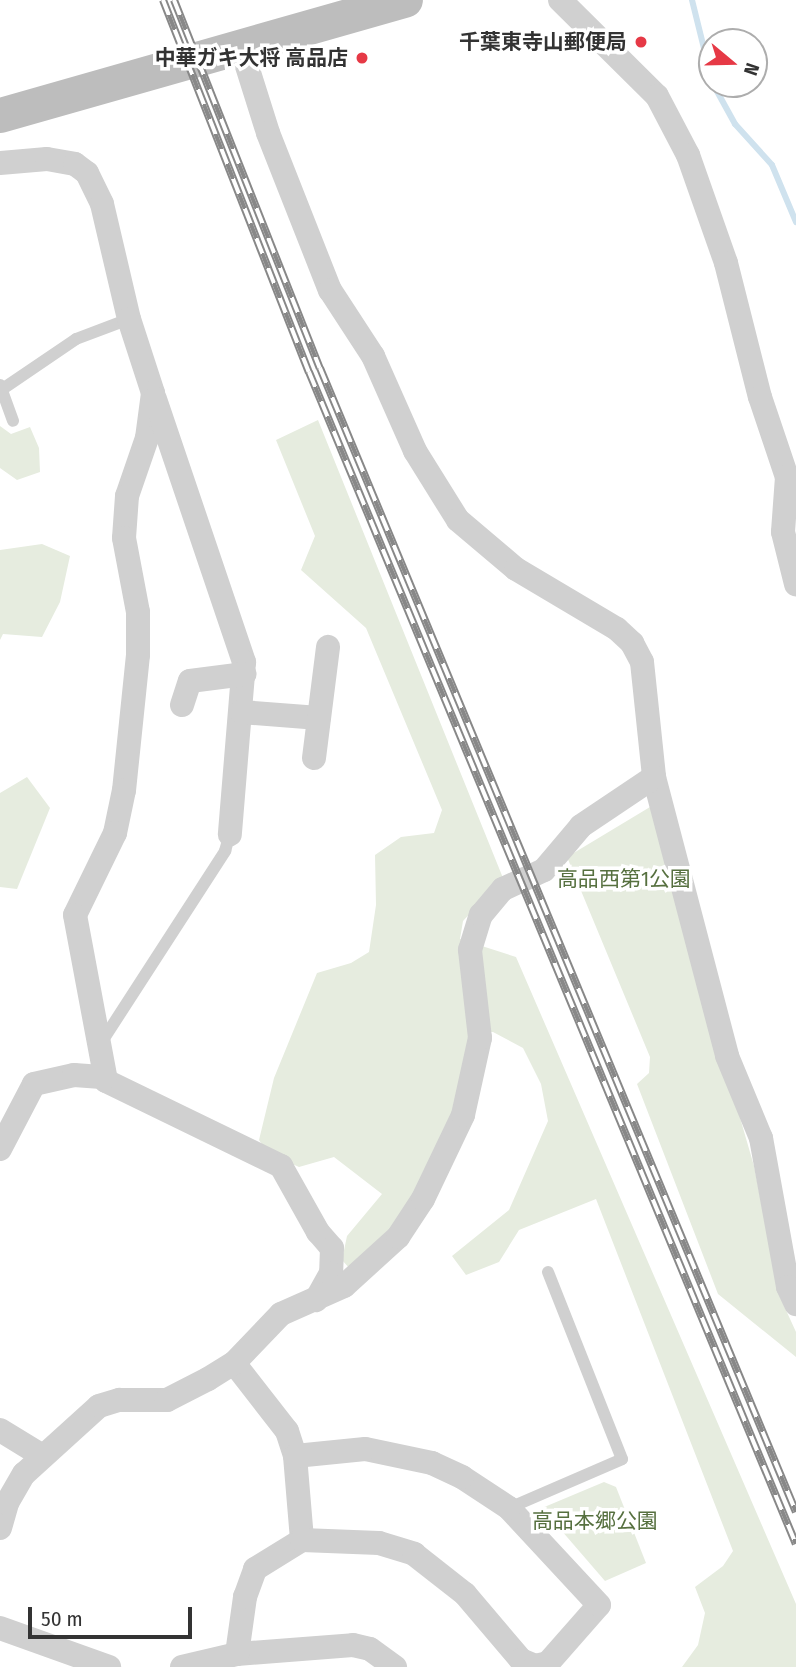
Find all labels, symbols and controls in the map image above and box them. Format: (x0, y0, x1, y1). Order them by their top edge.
north arrow (698, 28, 768, 98)
place label: 千葉東寺山郵便局 (459, 29, 627, 55)
marker: 千葉東寺山郵便局 (633, 34, 649, 50)
place label: 中華ガキ大将 高品店 (155, 45, 348, 71)
marker: 中華ガキ大将 高品店 (354, 50, 370, 66)
text: N (739, 60, 764, 78)
park label: 高品西第1公園 (557, 866, 691, 892)
park label: 高品本郷公園 (532, 1508, 658, 1534)
scale bar (32, 1594, 196, 1638)
text: 50 m (41, 1606, 83, 1632)

